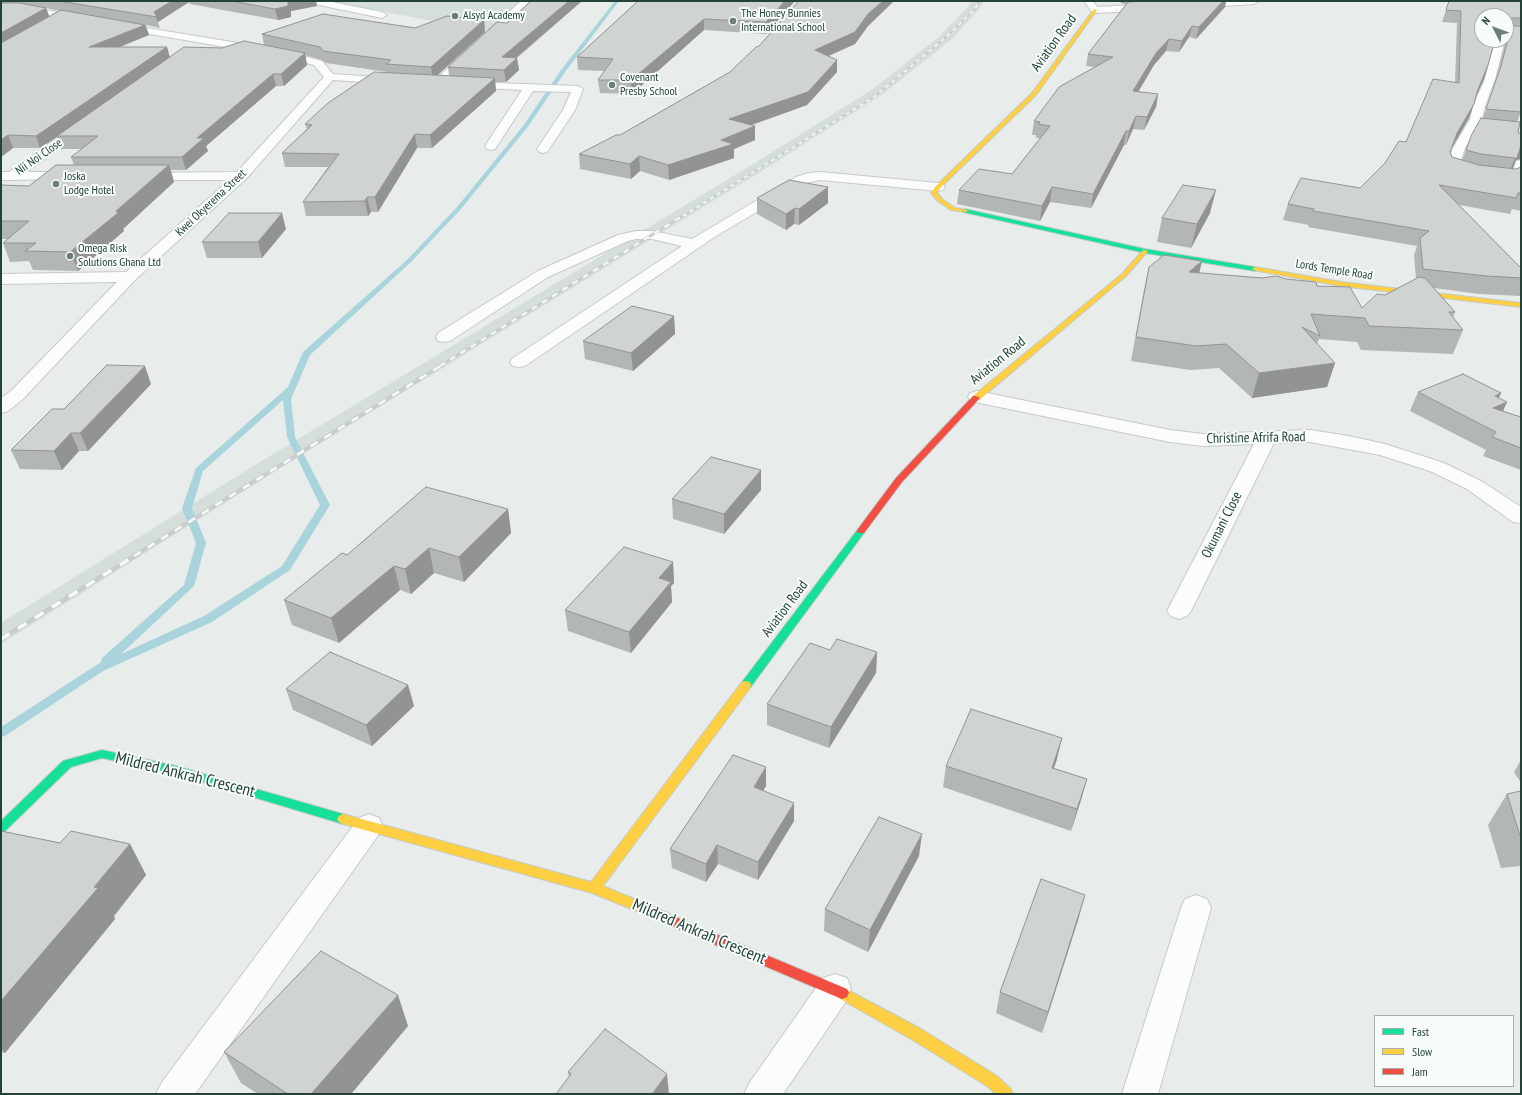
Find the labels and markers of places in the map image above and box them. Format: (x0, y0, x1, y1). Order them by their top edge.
place label: The Honey Bunnies International School (741, 7, 825, 35)
place label: Alsyd Academy (463, 9, 525, 23)
marker: Alsyd Academy (450, 11, 460, 21)
marker: The Honey Bunnies International School (728, 16, 738, 26)
place label: Covenant Presby School (620, 71, 677, 99)
marker: Covenant Presby School (607, 80, 617, 90)
place label: Joska Lodge Hotel (64, 170, 114, 198)
marker: Joska Lodge Hotel (51, 179, 61, 189)
place label: Omega Risk Solutions Ghana Ltd (78, 242, 161, 270)
marker: Omega Risk Solutions Ghana Ltd (65, 251, 75, 261)

